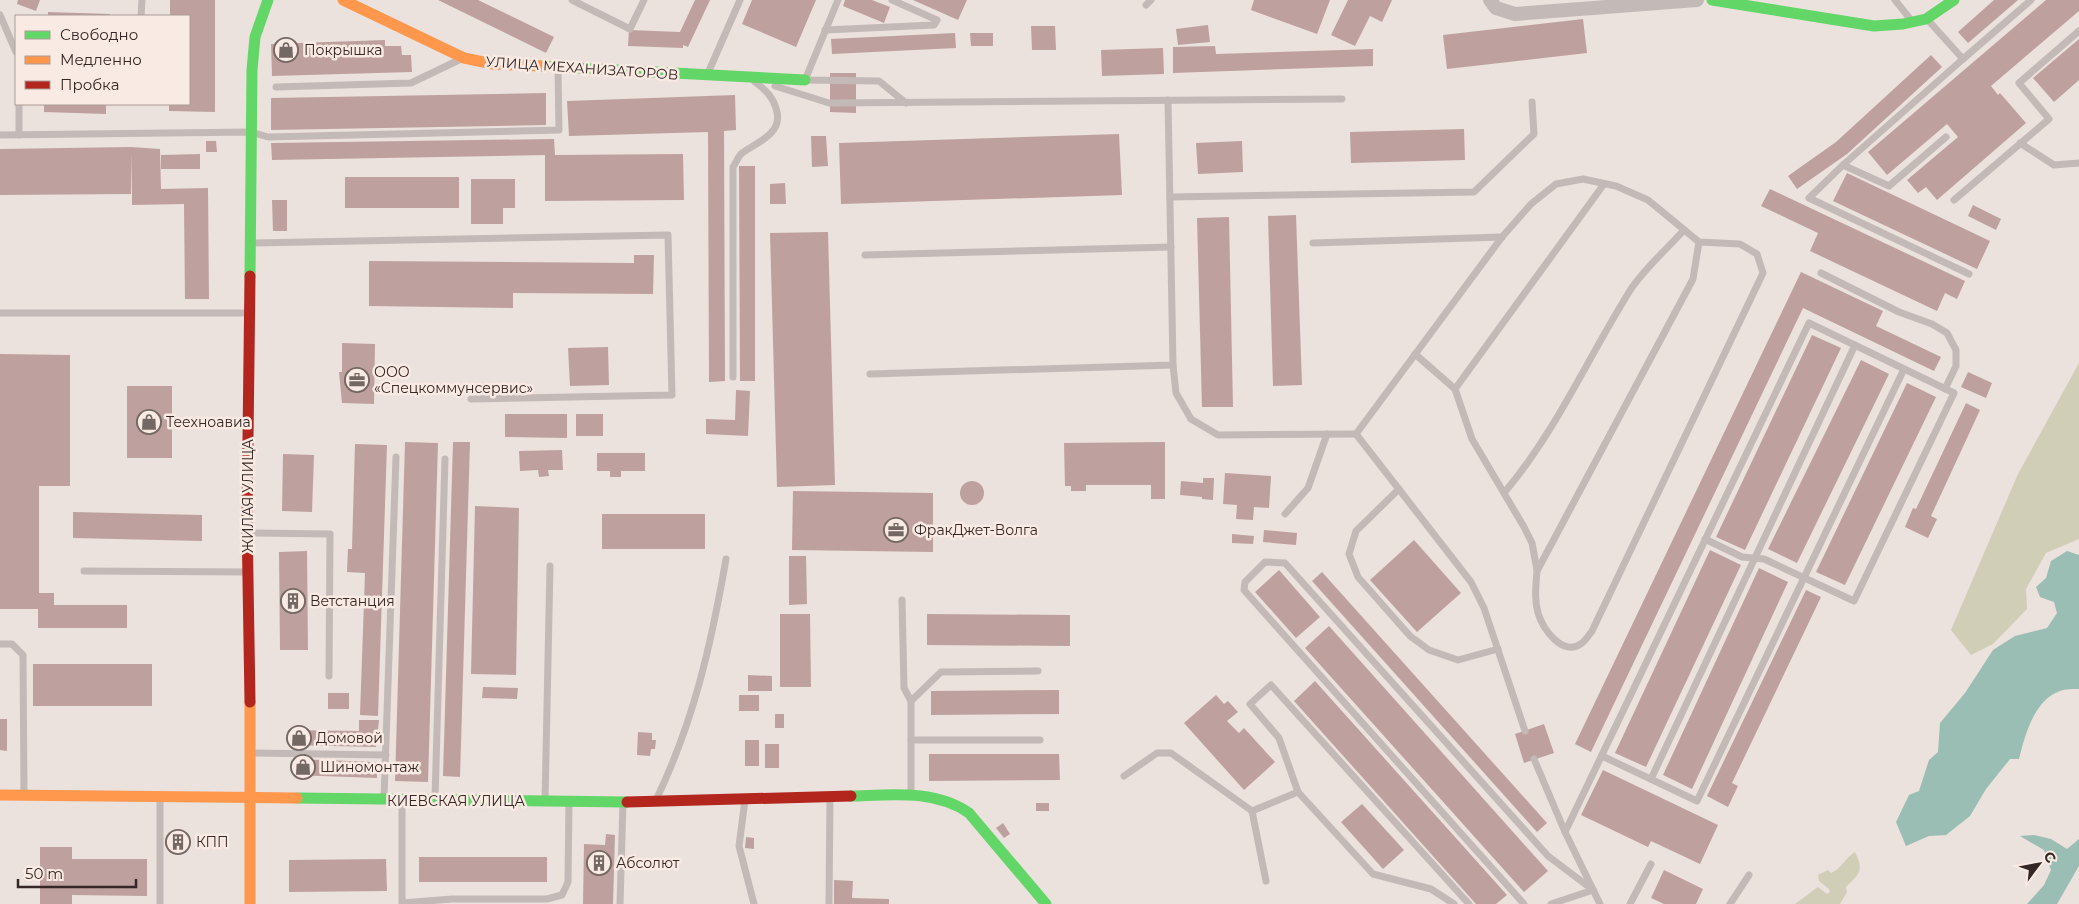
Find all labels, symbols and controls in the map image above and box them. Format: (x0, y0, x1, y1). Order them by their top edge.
legend (15, 15, 190, 105)
text: Свободно (60, 25, 138, 44)
shop icon: Покрышка (273, 37, 299, 63)
place label: Покрышка (304, 41, 382, 59)
text: Медленно (60, 50, 142, 69)
street label: УЛИЦА МЕХАНИЗАТОРОВ (485, 52, 679, 84)
text: Пробка (60, 75, 119, 94)
place label: ООО «Спецкоммунсервис» (374, 363, 533, 397)
office icon: ООО «Спецкоммунсервис» (344, 367, 370, 393)
shop icon: Теехноавиа (136, 409, 162, 435)
place label: Теехноавиа (166, 413, 251, 431)
street label: ЖИЛАЯ УЛИЦА (239, 438, 257, 553)
office icon: ФракДжет-Волга (883, 517, 909, 543)
place label: ФракДжет-Волга (914, 521, 1038, 539)
building icon: Ветстанция (280, 588, 306, 614)
place label: Ветстанция (310, 592, 395, 610)
shop icon: Домовой (286, 725, 312, 751)
place label: Домовой (316, 729, 383, 747)
shop icon: Шиномонтаж (290, 754, 316, 780)
place label: Шиномонтаж (320, 758, 419, 776)
street label: КИЕВСКАЯ УЛИЦА (387, 792, 525, 810)
building icon: КПП (165, 829, 191, 855)
place label: КПП (196, 833, 229, 851)
north arrow (2014, 839, 2064, 889)
text: С (2040, 848, 2060, 866)
building icon: Абсолют (586, 850, 612, 876)
place label: Абсолют (616, 854, 680, 872)
scale bar (18, 856, 135, 888)
text: 50 m (25, 864, 63, 883)

